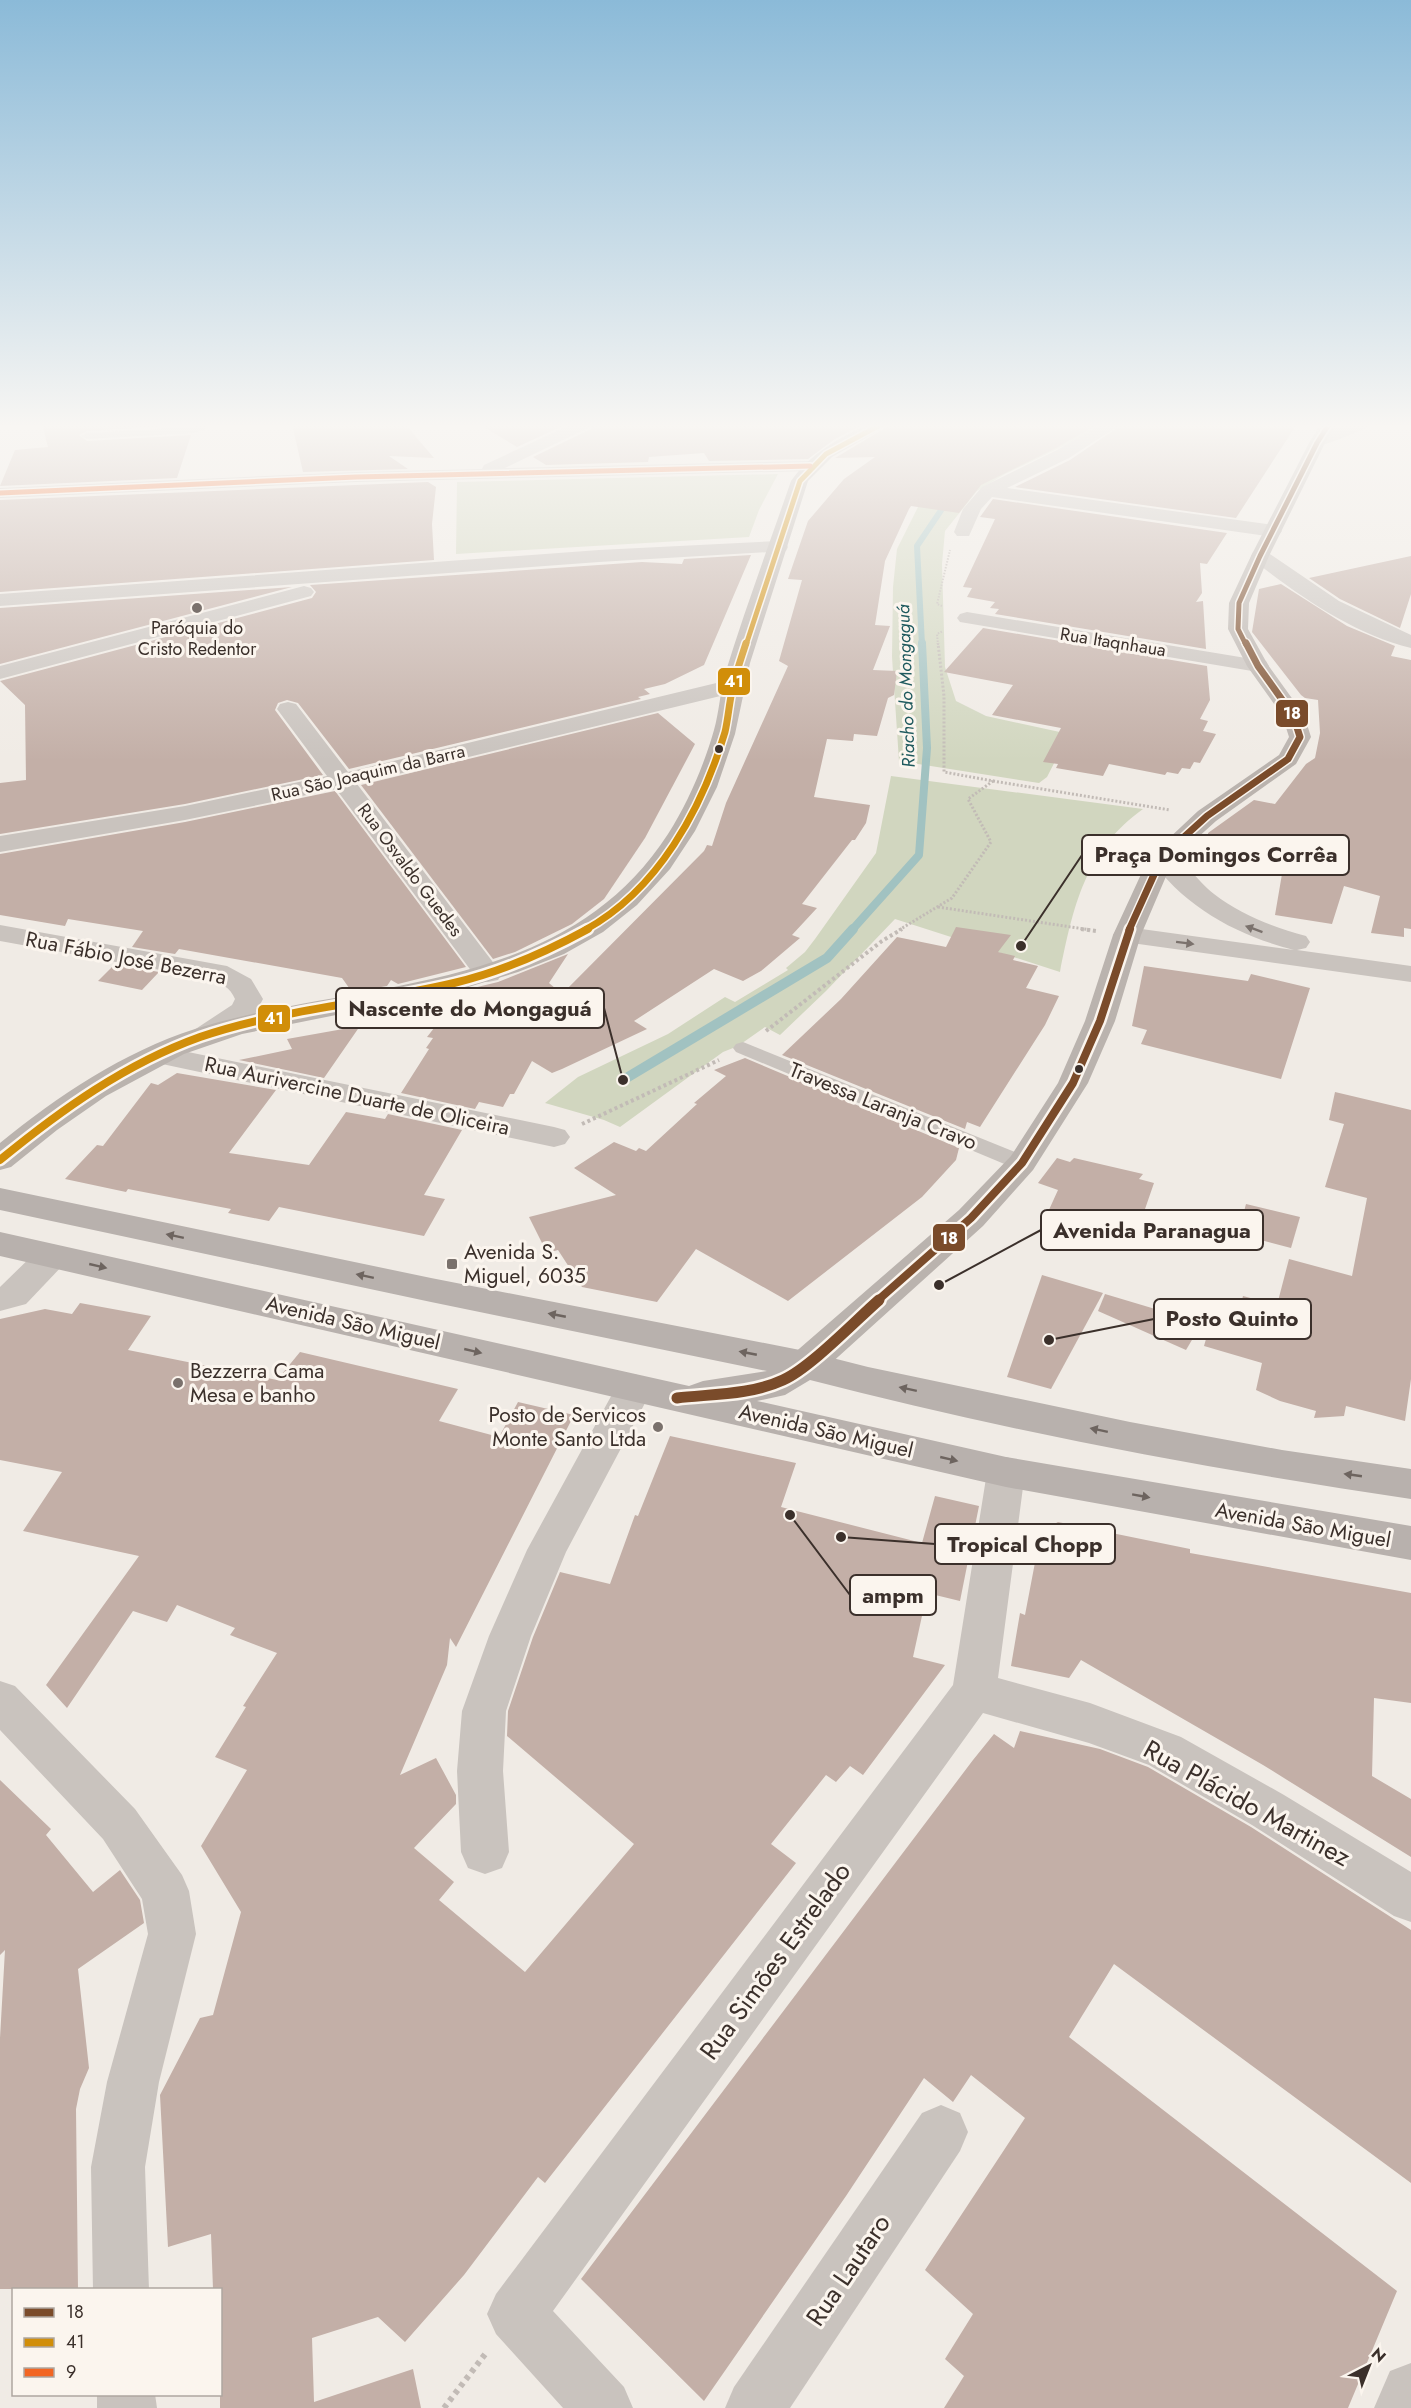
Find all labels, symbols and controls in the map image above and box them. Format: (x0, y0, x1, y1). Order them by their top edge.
marker: Paróquia do Cristo Redentor (190, 601, 204, 615)
water label: Riacho do Mongaguá (890, 604, 922, 768)
place label: Paróquia do Cristo Redentor (138, 615, 257, 662)
street label: Rua Itaqnhaua (1058, 621, 1168, 663)
line badge: 41 (717, 667, 751, 696)
text: 41 (724, 670, 744, 693)
line badge: 18 (1275, 699, 1309, 728)
text: 18 (1283, 702, 1301, 725)
street label: Rua São Joaquim da Barra (269, 738, 467, 808)
unlabelled marker (713, 743, 725, 755)
street label: Rua Osvaldo Guedes (351, 798, 469, 942)
callout: Praça Domingos Corrêa (1082, 835, 1349, 875)
text: Praça Domingos Corrêa (1094, 838, 1338, 870)
one-way arrow (1244, 923, 1262, 933)
street label: Rua Fábio José Bezerra (23, 924, 229, 992)
one-way arrow (1175, 938, 1194, 948)
callout: Nascente do Mongaguá (336, 988, 604, 1028)
text: Nascente do Mongaguá (348, 992, 592, 1024)
line badge: 41 (257, 1004, 291, 1033)
text: 41 (264, 1007, 284, 1030)
street label: Rua Aurivercine Duarte de Oliceira (202, 1049, 512, 1143)
street label: Travessa Laranja Cravo (785, 1055, 981, 1157)
unlabelled marker (1073, 1063, 1085, 1075)
callout: Avenida Paranagua (1041, 1210, 1263, 1250)
text: Avenida Paranagua (1052, 1214, 1251, 1246)
line badge: 18 (932, 1223, 966, 1252)
text: 18 (940, 1227, 958, 1250)
one-way arrow (165, 1231, 184, 1240)
place label: Avenida S. Miguel, 6035 (464, 1237, 586, 1291)
marker: Avenida S. Miguel, 6035 (445, 1257, 459, 1271)
one-way arrow (89, 1262, 108, 1271)
one-way arrow (356, 1271, 375, 1280)
street label: Avenida São Miguel (263, 1288, 443, 1358)
callout: Posto Quinto (1154, 1299, 1311, 1339)
text: Posto Quinto (1166, 1302, 1299, 1334)
one-way arrow (547, 1310, 566, 1319)
one-way arrow (463, 1347, 482, 1356)
one-way arrow (738, 1348, 757, 1357)
place label: Bezzerra Cama Mesa e banho (190, 1356, 324, 1410)
marker: Bezzerra Cama Mesa e banho (171, 1376, 185, 1390)
one-way arrow (899, 1384, 918, 1394)
street label: Avenida São Miguel (736, 1396, 916, 1466)
place label: Posto de Servicos Monte Santo Ltda (488, 1400, 646, 1454)
marker: Posto de Servicos Monte Santo Ltda (651, 1420, 665, 1434)
one-way arrow (1089, 1425, 1108, 1434)
one-way arrow (940, 1455, 959, 1465)
one-way arrow (1343, 1471, 1362, 1480)
one-way arrow (1131, 1492, 1150, 1501)
street label: Avenida São Miguel (1213, 1495, 1393, 1555)
callout: Tropical Chopp (935, 1524, 1115, 1564)
text: Tropical Chopp (947, 1528, 1103, 1560)
callout: ampm (850, 1575, 936, 1615)
text: ampm (862, 1579, 924, 1611)
street label: Rua Plácido Martinez (1137, 1730, 1357, 1876)
street label: Rua Simões Estrelado (690, 1854, 860, 2068)
street label: Rua Lautaro (797, 2206, 899, 2334)
legend (12, 2288, 222, 2396)
text: 18 (66, 2299, 84, 2325)
text: 41 (66, 2329, 85, 2355)
north arrow (1339, 2336, 1399, 2396)
text: N (1366, 2342, 1391, 2368)
text: 9 (66, 2359, 76, 2385)

